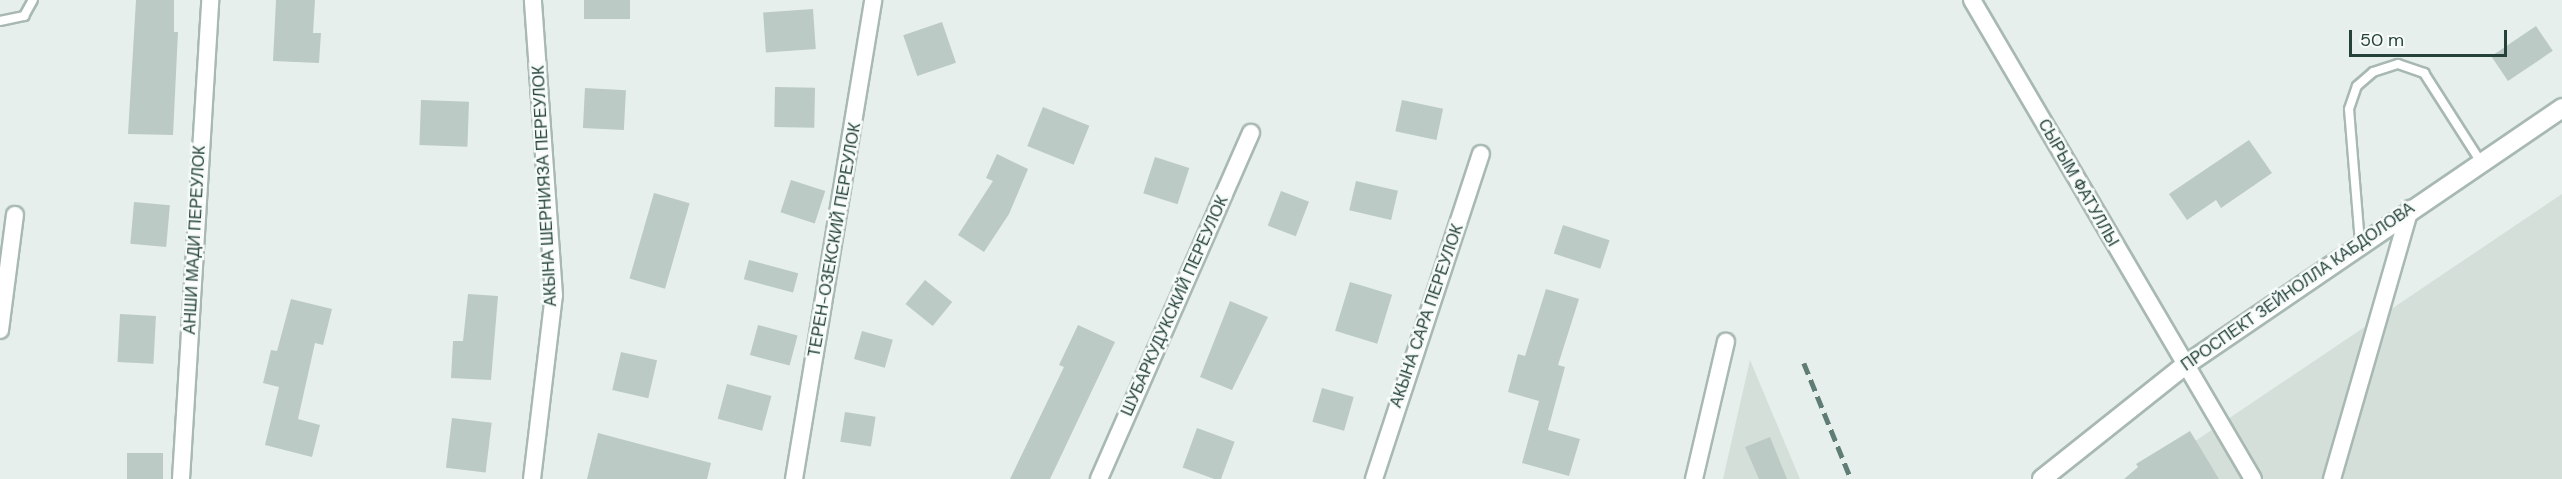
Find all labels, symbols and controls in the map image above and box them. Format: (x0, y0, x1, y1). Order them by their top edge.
scale bar (2352, 18, 2510, 56)
text: 50 m (2360, 28, 2404, 52)
street label: АКЫНА ШЕРНИЯЗА ПЕРЕУЛОК (529, 65, 561, 307)
street label: СЫРЫМ ФАТУЛЛЫ (2034, 116, 2122, 250)
street label: ТЕРЕН-ОЗЕКСКИЙ ПЕРЕУЛОК (805, 121, 865, 359)
street label: АНШИ МАДИ ПЕРЕУЛОК (180, 145, 210, 335)
street label: ШУБАРКУДУКСКИЙ ПЕРЕУЛОК (1118, 193, 1232, 419)
street label: ПРОСПЕКТ ЗЕЙНОЛЛА КАБДОЛОВА (2178, 199, 2418, 375)
street label: АКЫНА САРА ПЕРЕУЛОК (1387, 222, 1467, 410)

